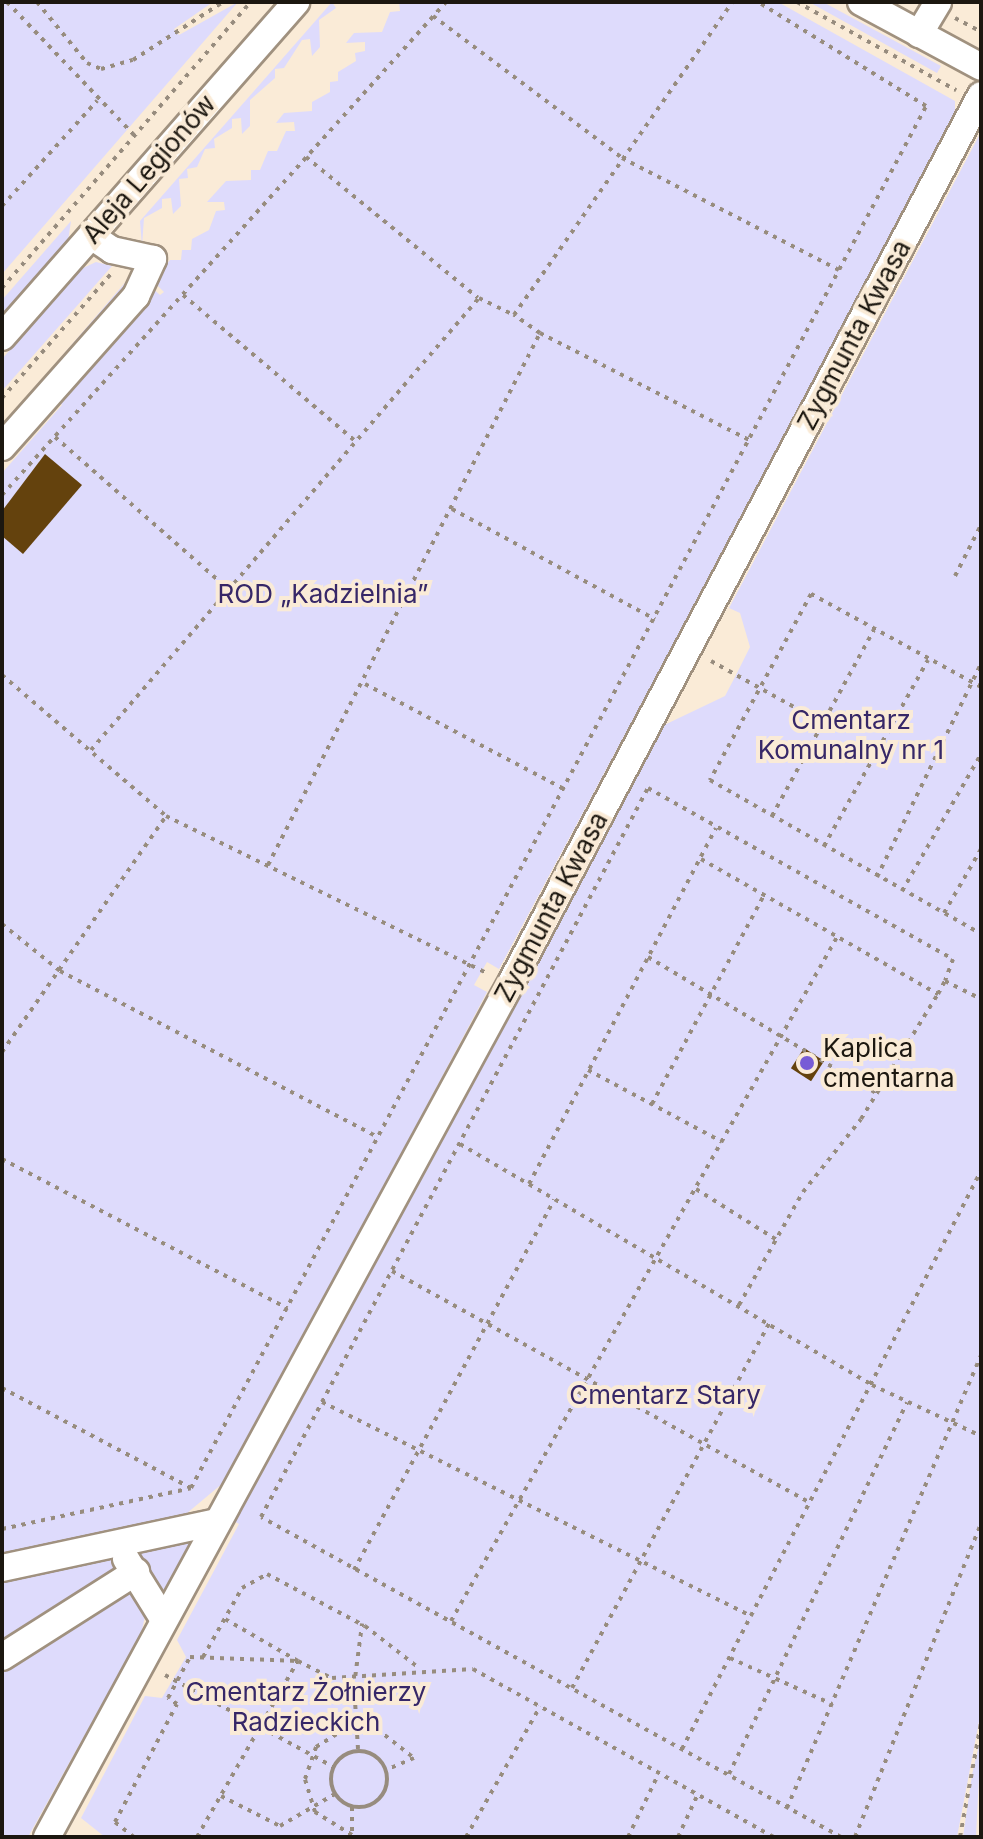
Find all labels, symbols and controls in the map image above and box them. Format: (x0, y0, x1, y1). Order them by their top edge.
street label: Aleja Legionów (76, 88, 222, 250)
street label: Zygmunta Kwasa (791, 235, 917, 435)
park label: ROD „Kadzielnia” (218, 578, 428, 610)
park label: Cmentarz Komunalny nr 1 (758, 704, 944, 766)
street label: Zygmunta Kwasa (488, 807, 614, 1007)
place label: Kaplica cmentarna (823, 1032, 955, 1094)
marker: Kaplica cmentarna (798, 1054, 816, 1072)
park label: Cmentarz Stary (569, 1379, 761, 1411)
park label: Cmentarz Żołnierzy Radzieckich (186, 1676, 426, 1738)

